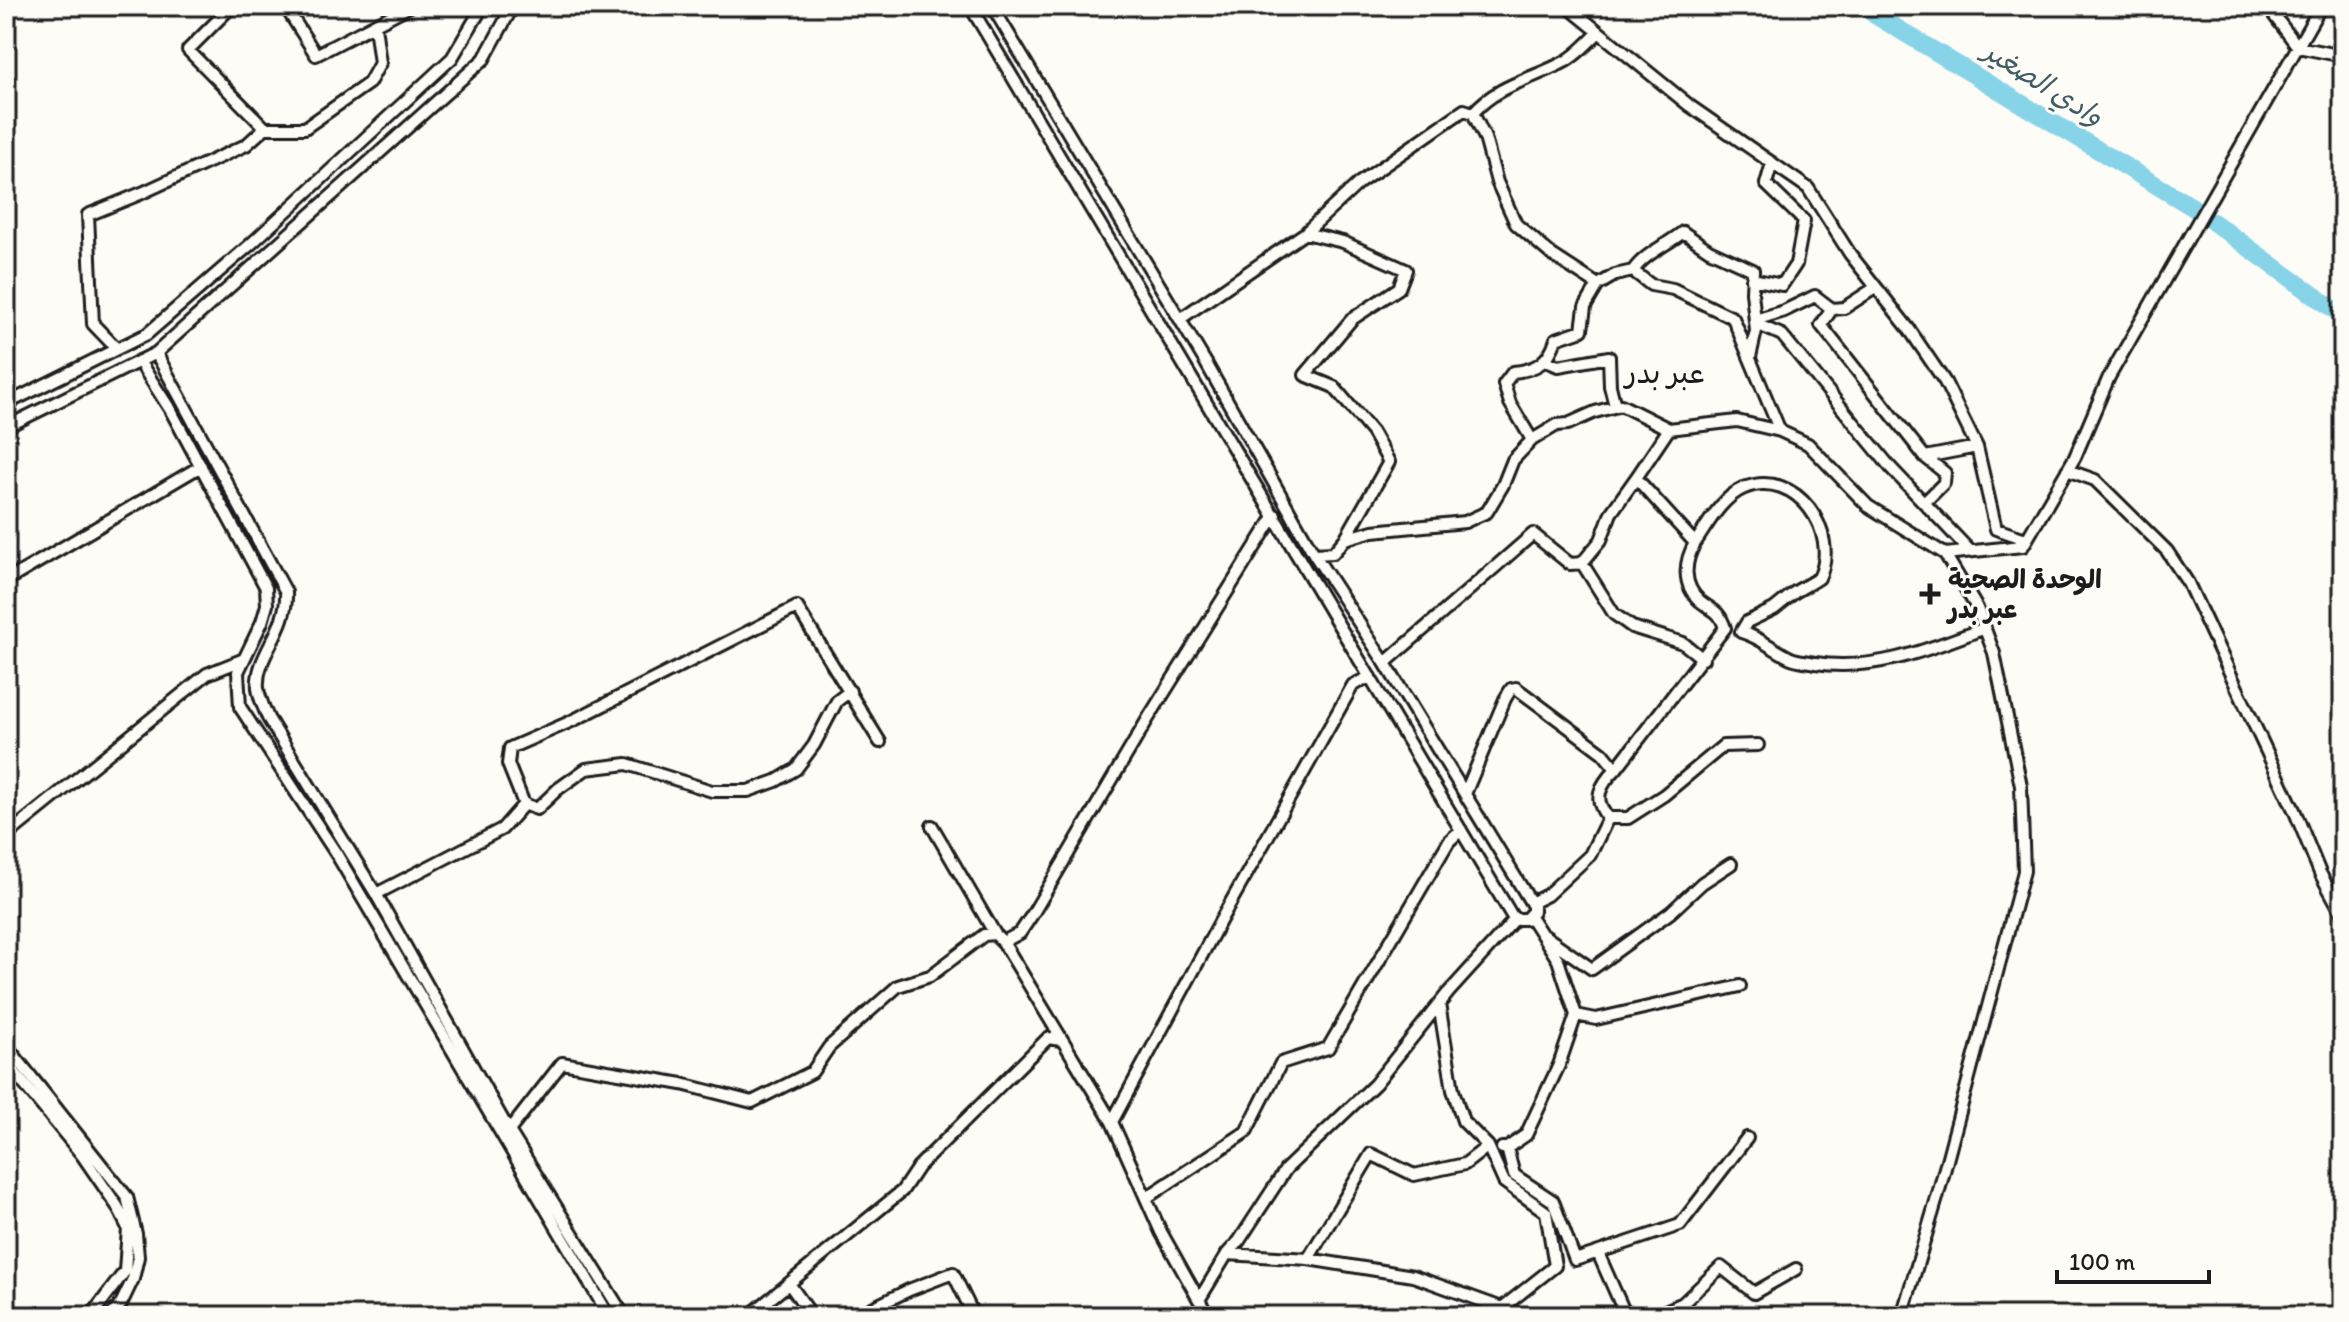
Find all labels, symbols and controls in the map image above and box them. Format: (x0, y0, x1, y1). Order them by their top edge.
water label: وادي الصغير (1973, 31, 2110, 136)
district label: عبر بدر (1622, 354, 1705, 391)
place label: الوحدة الصحية عبر بدر (1946, 563, 2102, 625)
marker: الوحدة الصحية عبر بدر (1919, 583, 1941, 605)
scale bar (2057, 1234, 2209, 1284)
text: 100 m (2069, 1247, 2135, 1276)

